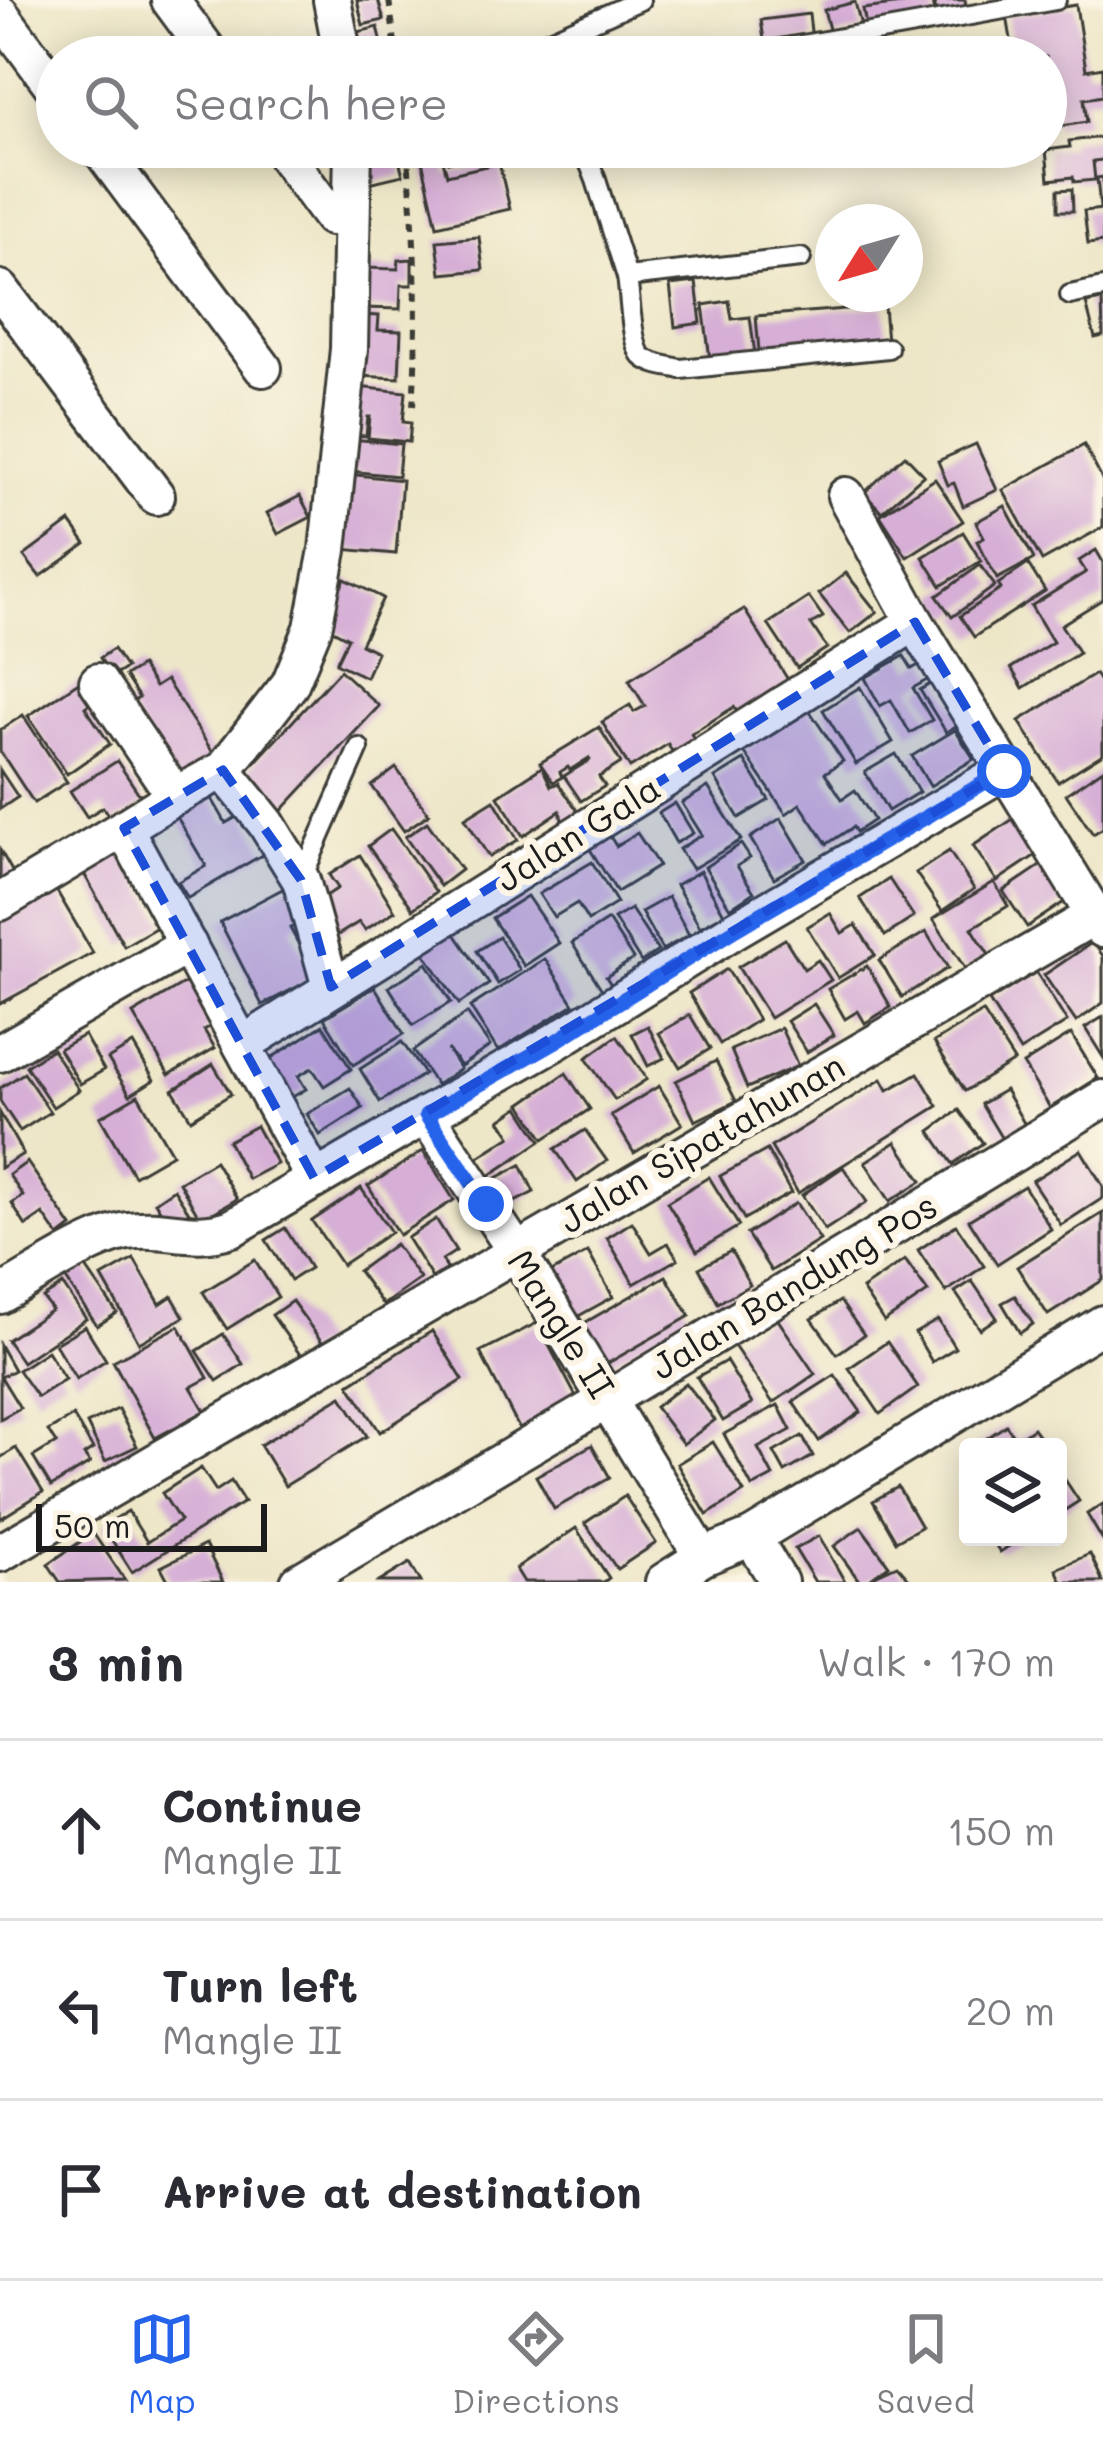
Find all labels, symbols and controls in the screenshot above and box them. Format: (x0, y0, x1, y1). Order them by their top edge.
search box (36, 36, 1067, 168)
icon: search (78, 69, 144, 135)
text: Search here (174, 73, 448, 131)
north arrow (815, 204, 923, 312)
route start (977, 744, 1031, 798)
street label: Jalan Gala (486, 763, 668, 901)
street label: Jalan Sipatahunan (550, 1041, 852, 1242)
route end (459, 1177, 513, 1231)
street label: Jalan Bandung Pos (642, 1181, 945, 1389)
street label: Mangle II (498, 1240, 626, 1406)
map controls (959, 1438, 1067, 1546)
button: layers (959, 1438, 1067, 1546)
scale bar (36, 1498, 267, 1551)
text: 50 m (54, 1503, 130, 1546)
text: 3 min (48, 1627, 184, 1694)
text: Walk · 170 m (817, 1635, 1055, 1686)
text: Continue (162, 1775, 362, 1833)
icon: ahead (48, 1797, 114, 1863)
text: 150 m (947, 1804, 1055, 1855)
text: Mangle II (162, 1833, 342, 1884)
text: Turn left (162, 1955, 358, 2013)
icon: left (48, 1977, 114, 2043)
text: 20 m (966, 1984, 1055, 2035)
text: Mangle II (162, 2013, 342, 2064)
icon: arrive (48, 2157, 114, 2223)
text: Arrive at destination (162, 2161, 642, 2219)
tab: Map (128, 2306, 196, 2421)
tab: Directions (452, 2306, 620, 2421)
tab: Saved (877, 2306, 975, 2421)

